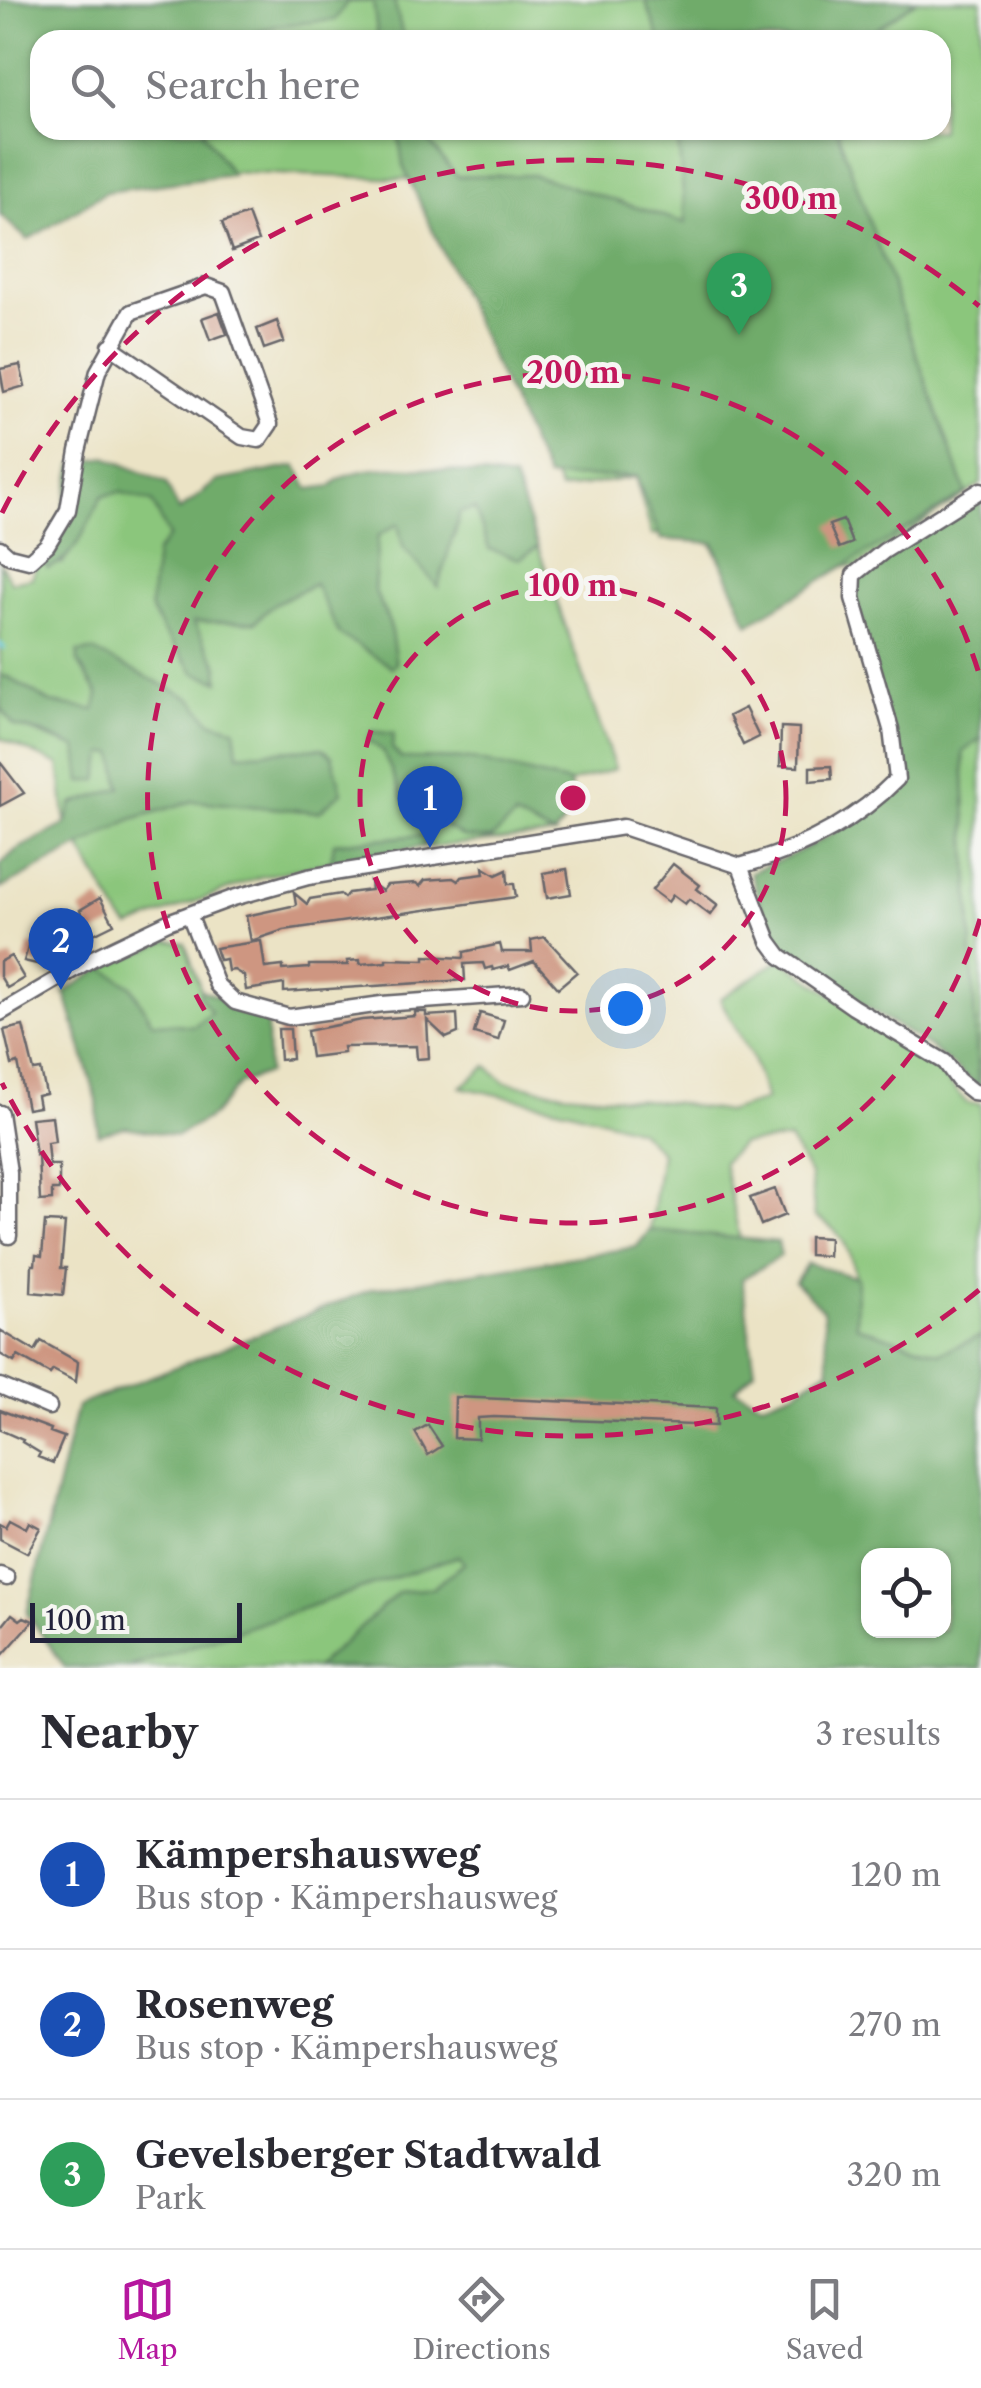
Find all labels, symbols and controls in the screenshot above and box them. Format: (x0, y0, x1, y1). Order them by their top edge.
search box (30, 30, 951, 140)
icon: search (65, 58, 120, 113)
text: Search here (145, 62, 360, 109)
text: 300 m (745, 180, 837, 217)
pin: 3 (706, 252, 772, 335)
text: 200 m (526, 354, 620, 391)
text: 100 m (529, 567, 618, 604)
pin: 1 (398, 766, 462, 848)
centre of rings (555, 780, 591, 816)
pin: 2 (28, 908, 94, 990)
your location (600, 983, 651, 1034)
map controls (861, 1548, 951, 1638)
button: locate (861, 1548, 951, 1638)
scale bar (30, 1598, 242, 1642)
text: 100 m (45, 1603, 126, 1637)
text: Nearby (40, 1707, 198, 1759)
text: 3 results (815, 1714, 941, 1753)
text: Kämpershausweg (135, 1831, 480, 1878)
text: 1 (65, 1855, 80, 1894)
text: 120 m (851, 1855, 941, 1894)
text: Bus stop · Kämpershausweg (135, 1878, 557, 1917)
text: Rosenweg (135, 1981, 333, 2028)
text: 2 (63, 2005, 82, 2044)
text: 270 m (848, 2005, 941, 2044)
text: Bus stop · Kämpershausweg (135, 2028, 557, 2067)
text: Gevelsberger Stadtwald (135, 2131, 601, 2178)
text: 3 (63, 2155, 82, 2194)
text: 320 m (846, 2155, 941, 2194)
text: Park (135, 2178, 205, 2217)
tab: Map (117, 2272, 178, 2366)
tab: Directions (412, 2272, 551, 2366)
tab: Saved (786, 2272, 864, 2366)

